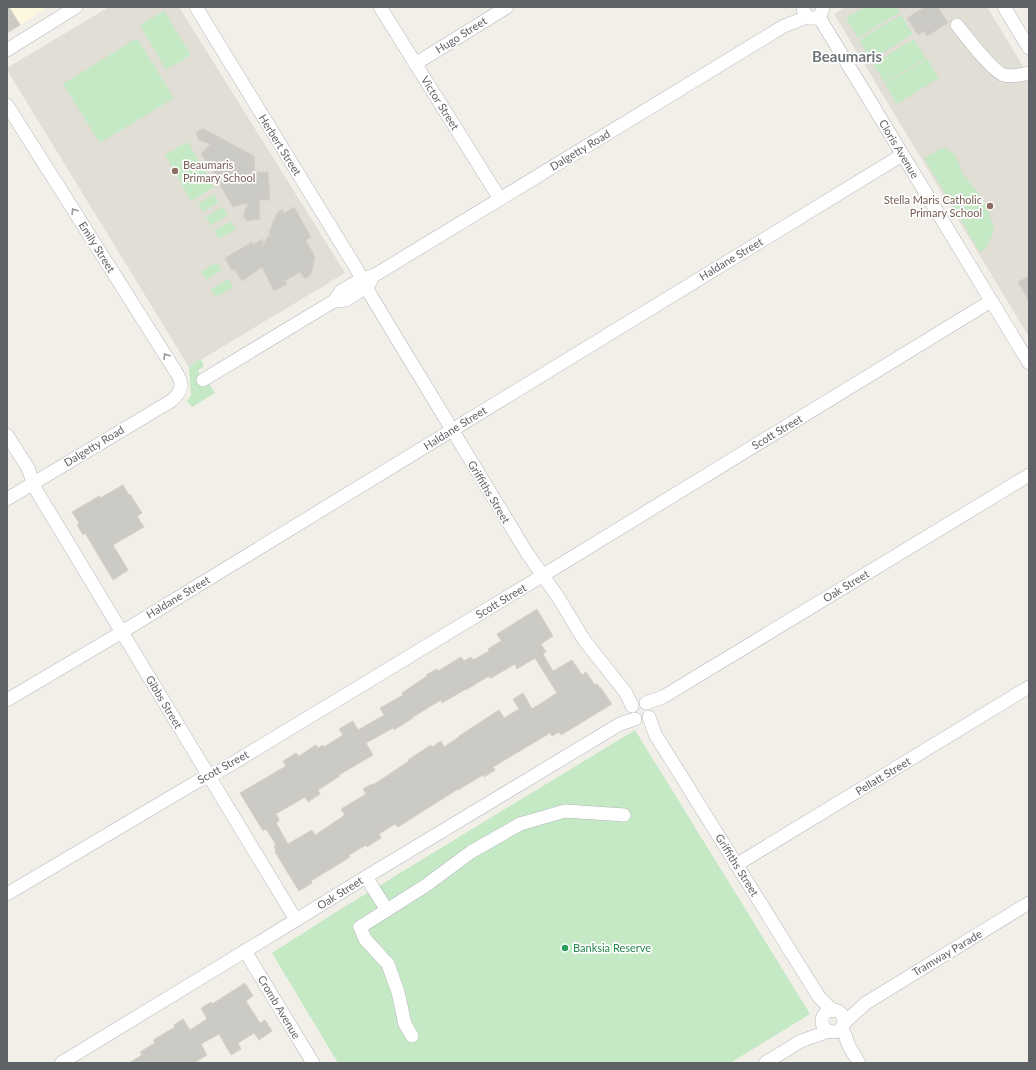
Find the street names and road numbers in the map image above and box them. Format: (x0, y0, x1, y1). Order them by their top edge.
street label: Hugo Street (433, 14, 489, 55)
street label: Victor Street (419, 73, 462, 132)
street label: Herbert Street (256, 112, 304, 178)
street label: Cloris Avenue (877, 117, 922, 181)
street label: Dalgetty Road (547, 127, 612, 173)
street label: Emily Street (77, 219, 118, 275)
street label: Haldane Street (697, 235, 765, 283)
street label: Haldane Street (421, 403, 489, 452)
street label: Scott Street (749, 411, 804, 452)
street label: Dalgetty Road (61, 423, 126, 469)
street label: Griffiths Street (466, 458, 513, 526)
street label: Oak Street (820, 567, 871, 604)
street label: Haldane Street (144, 573, 212, 621)
street label: Scott Street (473, 580, 528, 621)
street label: Gibbs Street (144, 673, 185, 731)
street label: Scott Street (195, 747, 251, 786)
street label: Pellatt Street (853, 754, 913, 797)
street label: Griffiths Street (713, 831, 762, 898)
street label: Oak Street (314, 873, 365, 912)
street label: Tramway Parade (910, 927, 984, 979)
street label: Cromb Avenue (255, 973, 303, 1041)

